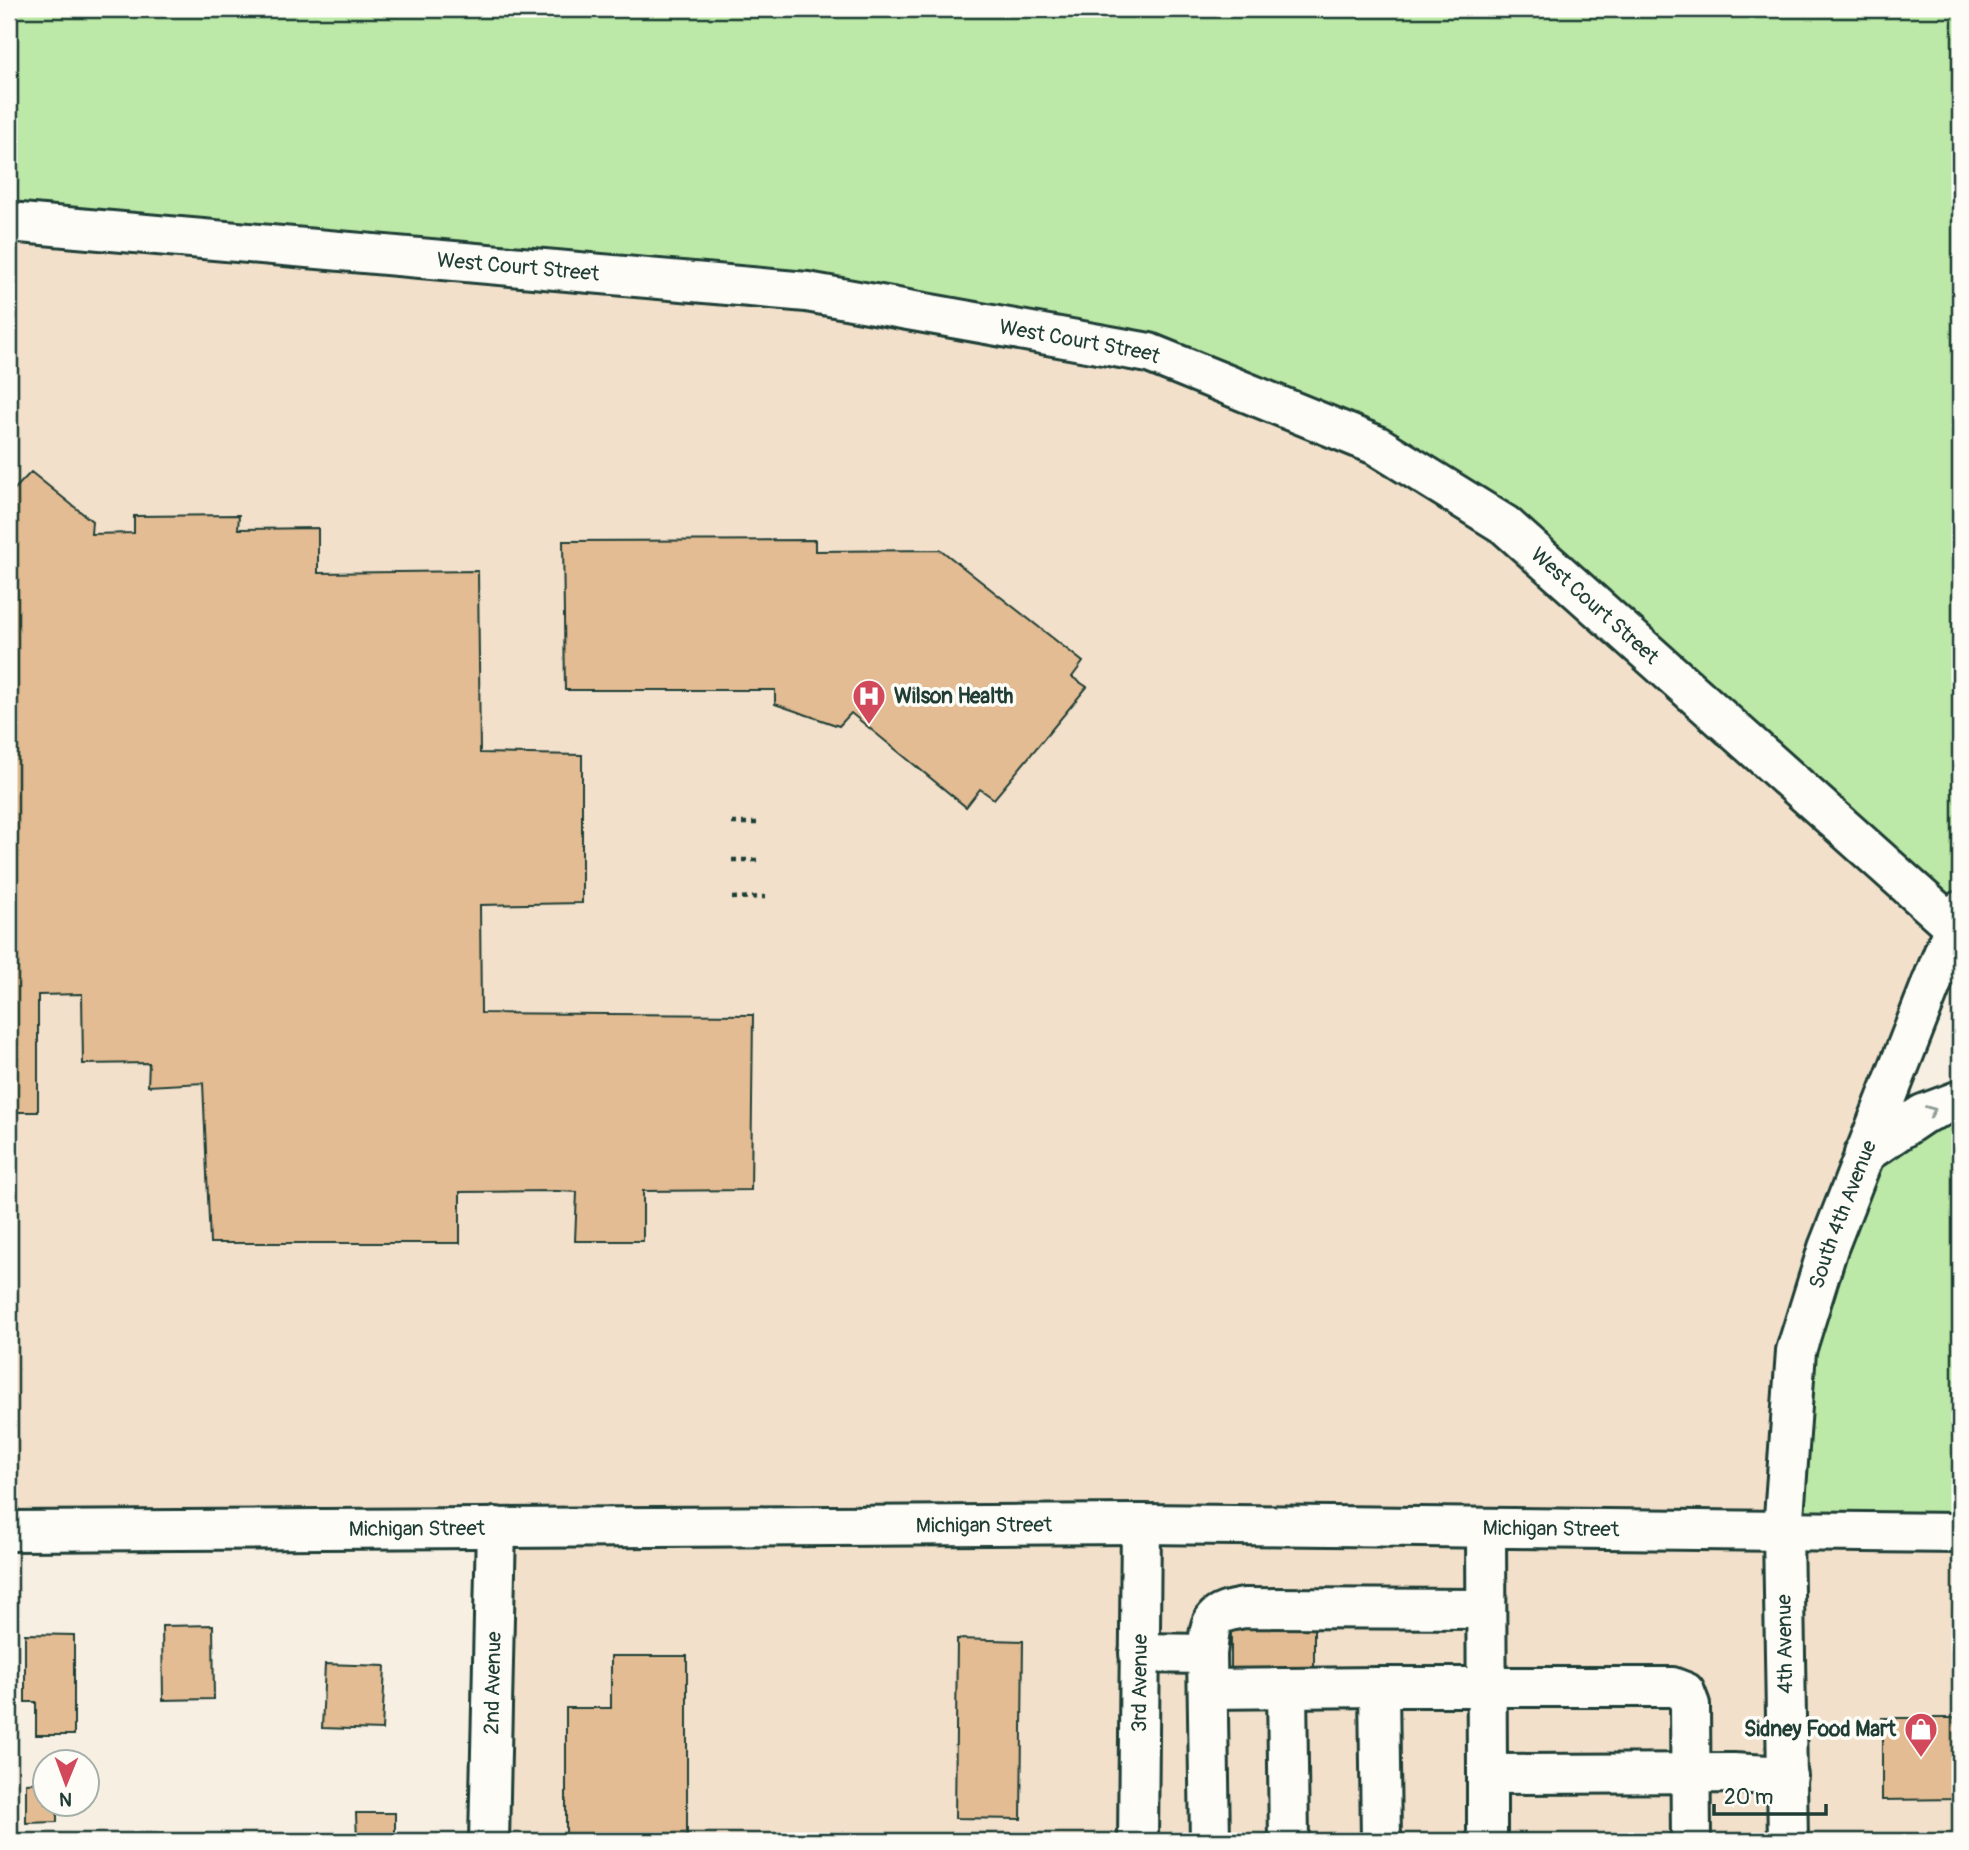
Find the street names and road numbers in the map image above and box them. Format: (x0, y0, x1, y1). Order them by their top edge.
street label: West Court Street (436, 246, 601, 287)
street label: West Court Street (997, 313, 1165, 370)
street label: West Court Street (1525, 541, 1665, 670)
street label: South 4th Avenue (1803, 1135, 1883, 1292)
street label: Michigan Street (916, 1511, 1053, 1539)
street label: Michigan Street (1483, 1514, 1620, 1543)
street label: Michigan Street (349, 1515, 486, 1542)
street label: 4th Avenue (1771, 1593, 1799, 1694)
street label: 2nd Avenue (478, 1631, 507, 1735)
street label: 3rd Avenue (1126, 1633, 1153, 1732)

